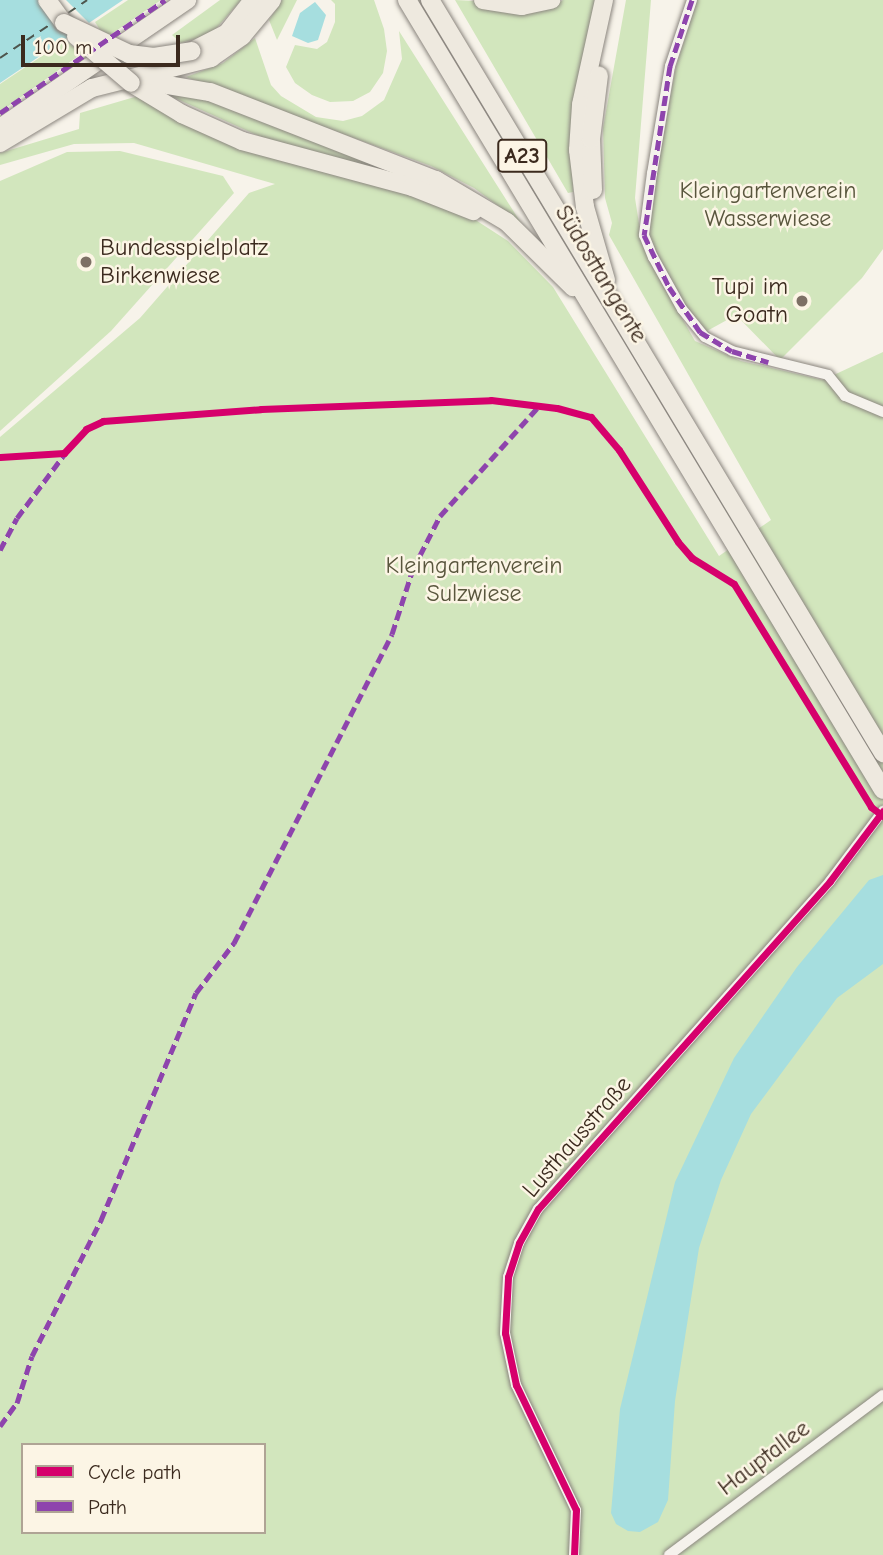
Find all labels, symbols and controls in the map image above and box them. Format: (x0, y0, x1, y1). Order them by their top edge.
scale bar (24, 21, 184, 65)
text: 100 m (34, 35, 92, 59)
road number: A23 (496, 136, 548, 176)
park label: Kleingartenverein Wasserwiese (680, 177, 856, 233)
street label: Südosttangente (549, 200, 653, 348)
place label: Bundesspielplatz Birkenwiese (100, 234, 268, 290)
marker: Bundesspielplatz Birkenwiese (78, 254, 94, 270)
place label: Tupi im Goatn (712, 273, 788, 329)
marker: Tupi im Goatn (794, 293, 810, 309)
park label: Kleingartenverein Sulzwiese (386, 552, 562, 608)
street label: Lusthausstraße (517, 1070, 637, 1204)
street label: Hauptallee (712, 1414, 816, 1502)
legend (21, 1443, 266, 1534)
text: Cycle path (88, 1460, 181, 1484)
text: Path (88, 1495, 127, 1519)

